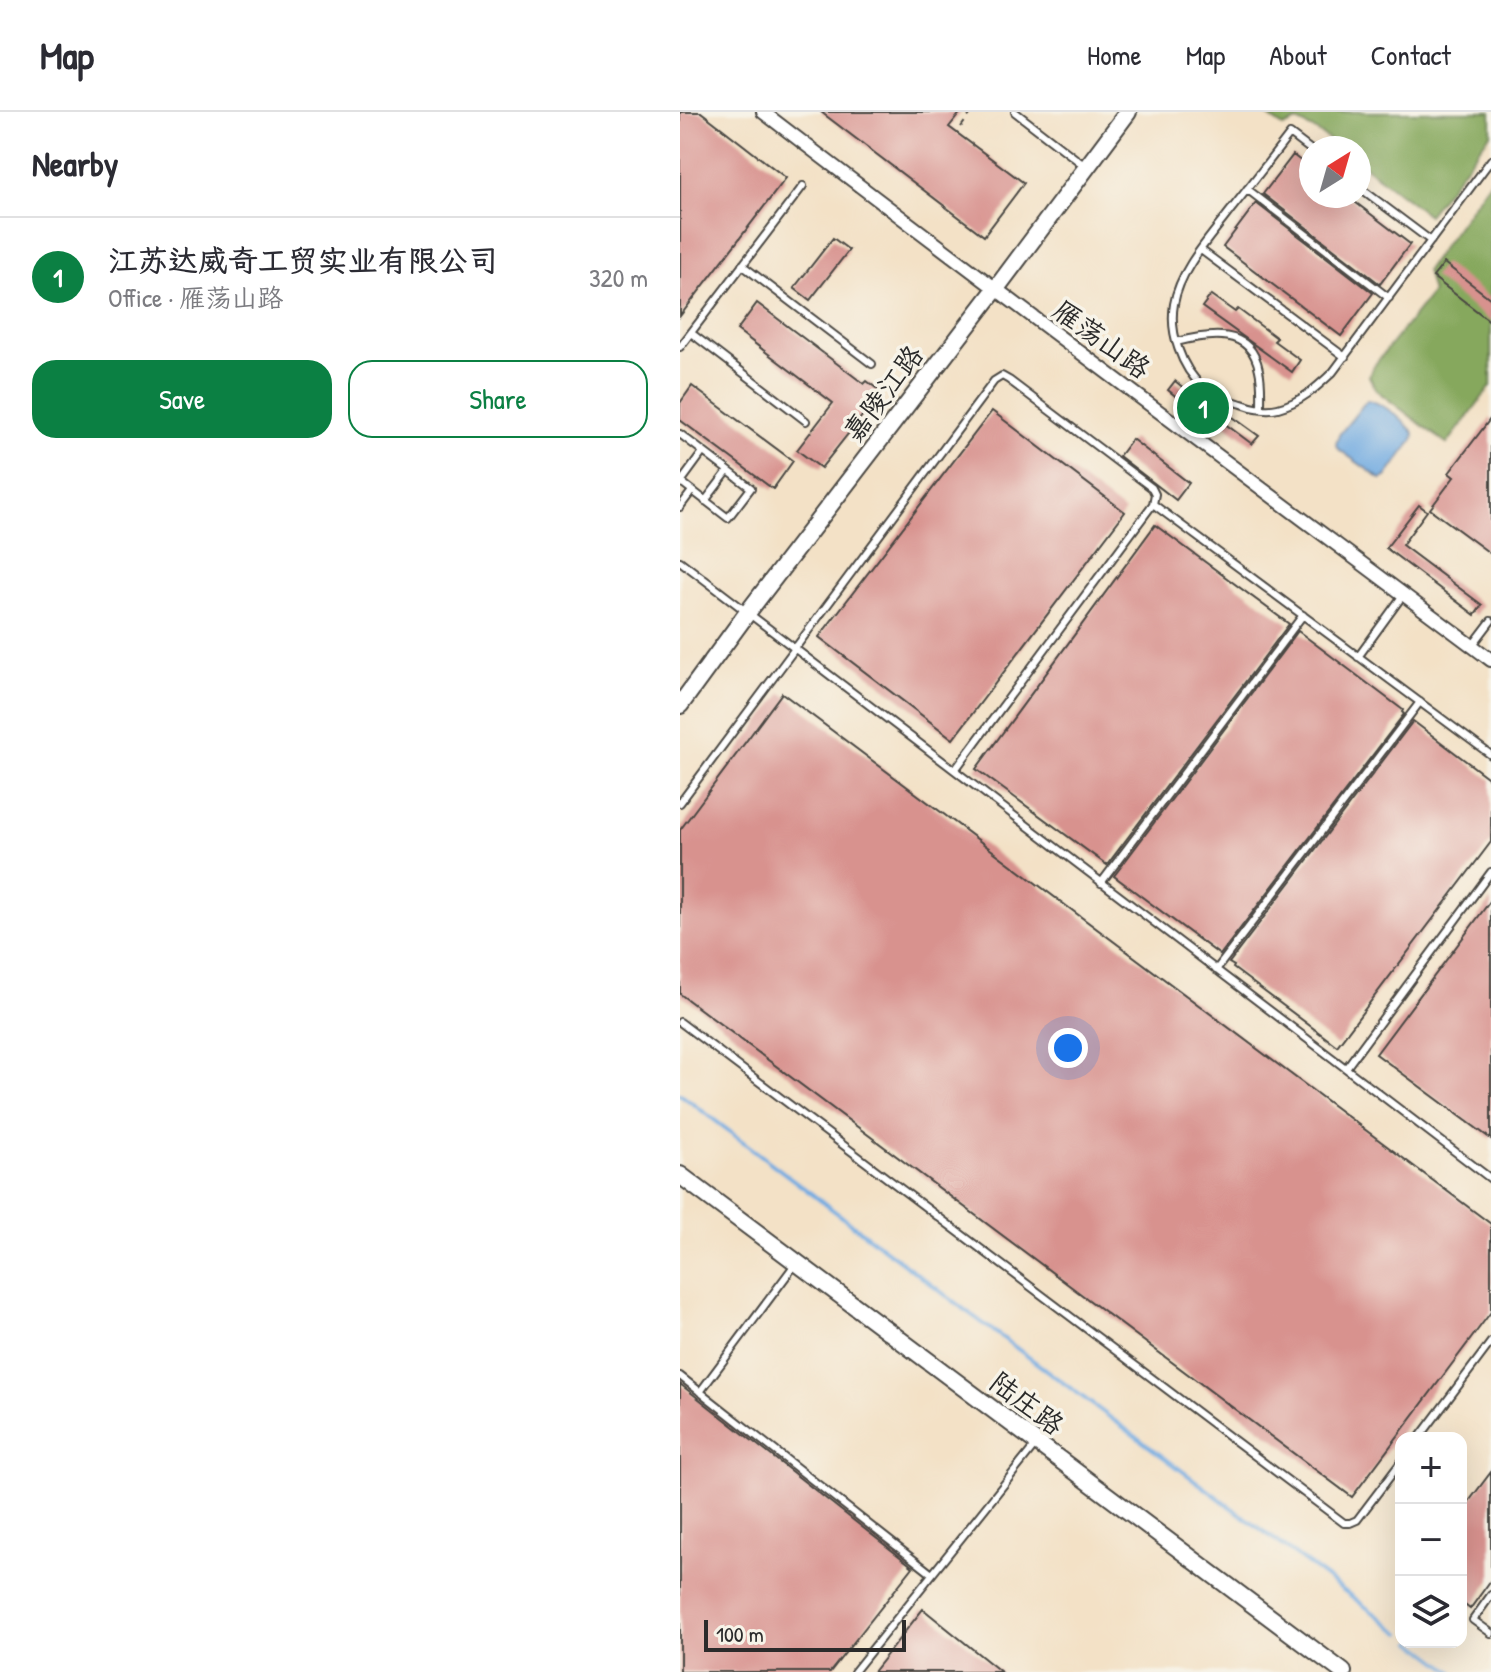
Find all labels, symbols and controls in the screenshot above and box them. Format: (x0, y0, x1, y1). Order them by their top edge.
text: Map (40, 29, 94, 81)
text: Home (1087, 36, 1142, 74)
text: Map (1186, 36, 1225, 74)
text: About (1269, 36, 1327, 74)
text: Contact (1371, 36, 1451, 74)
north arrow (1299, 136, 1371, 208)
text: Nearby (32, 141, 118, 187)
text: 江苏达威奇工贸实业有限公司 (108, 240, 498, 280)
text: 1 (53, 260, 63, 295)
text: 320 m (589, 260, 648, 295)
text: Office · 雁荡山路 (108, 280, 284, 315)
street label: 雁荡山路 (1046, 291, 1158, 387)
street label: 嘉陵江路 (834, 337, 932, 449)
button: Save (32, 360, 332, 438)
button: Share (348, 360, 648, 438)
pin: 1 (1177, 378, 1229, 438)
your location (1048, 1028, 1088, 1068)
street label: 陆庄路 (982, 1363, 1072, 1443)
map controls (1395, 1432, 1467, 1648)
button: + (1395, 1432, 1467, 1504)
button: − (1395, 1504, 1467, 1576)
button: layers (1395, 1576, 1467, 1648)
scale bar (704, 1616, 906, 1652)
text: 100 m (716, 1619, 764, 1649)

